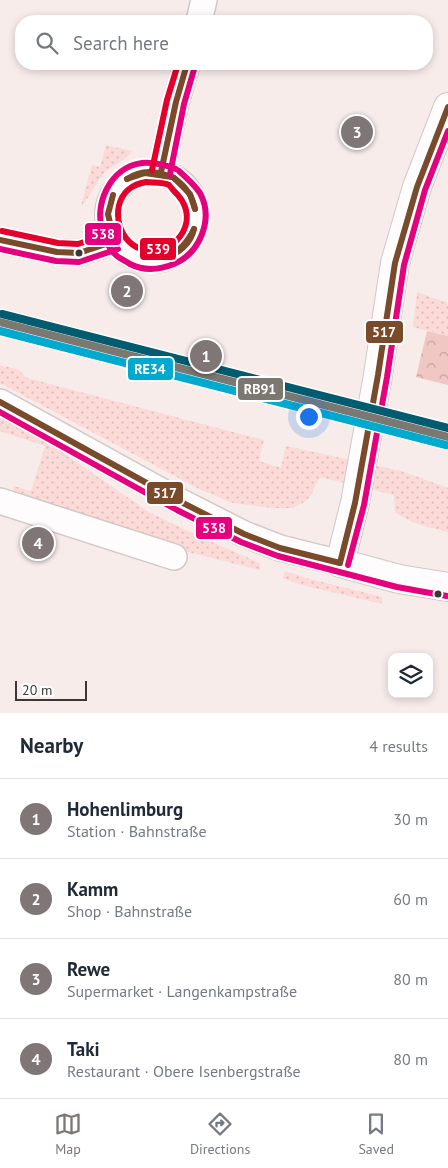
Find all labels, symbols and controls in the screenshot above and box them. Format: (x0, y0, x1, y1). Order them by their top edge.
search box (15, 15, 433, 70)
icon: search (33, 29, 61, 57)
text: Search here (73, 31, 169, 55)
pin: 3 (341, 113, 373, 151)
line badge: 538 (84, 222, 122, 246)
text: 538 (91, 225, 115, 243)
line badge: 539 (139, 237, 177, 261)
text: 539 (146, 240, 170, 258)
unlabelled marker (74, 248, 84, 258)
pin: 2 (111, 272, 143, 310)
line badge: 517 (365, 320, 404, 344)
text: 517 (372, 323, 396, 341)
pin: 1 (190, 337, 222, 375)
line badge: RE34 (127, 357, 174, 381)
text: RE34 (134, 360, 166, 378)
line badge: RB91 (237, 377, 284, 401)
text: RB91 (244, 380, 276, 398)
your location (296, 404, 322, 430)
line badge: 517 (146, 481, 184, 505)
text: 517 (153, 484, 177, 502)
line badge: 538 (195, 516, 233, 540)
text: 538 (202, 519, 226, 537)
pin: 4 (22, 524, 54, 562)
unlabelled marker (433, 589, 443, 599)
map controls (388, 653, 433, 698)
button: layers (388, 653, 433, 698)
scale bar (15, 678, 88, 701)
text: 20 m (22, 681, 52, 699)
text: Nearby (20, 732, 83, 759)
text: 4 results (369, 736, 428, 756)
text: Hohenlimburg (67, 797, 183, 821)
text: 1 (31, 809, 41, 829)
text: 30 m (393, 809, 428, 829)
text: Station · Bahnstraße (67, 821, 207, 841)
text: Kamm (67, 877, 118, 901)
text: 2 (31, 889, 41, 909)
text: 60 m (393, 889, 428, 909)
text: Shop · Bahnstraße (67, 901, 192, 921)
text: Rewe (67, 957, 110, 981)
text: 3 (31, 969, 41, 989)
text: 80 m (393, 969, 428, 989)
text: Supermarket · Langenkampstraße (67, 981, 297, 1001)
text: Taki (67, 1037, 100, 1061)
text: 4 (31, 1049, 41, 1069)
text: 80 m (393, 1049, 428, 1069)
text: Restaurant · Obere Isenbergstraße (67, 1061, 301, 1081)
tab: Map (54, 1110, 82, 1158)
tab: Directions (190, 1110, 250, 1158)
tab: Saved (358, 1110, 394, 1158)

